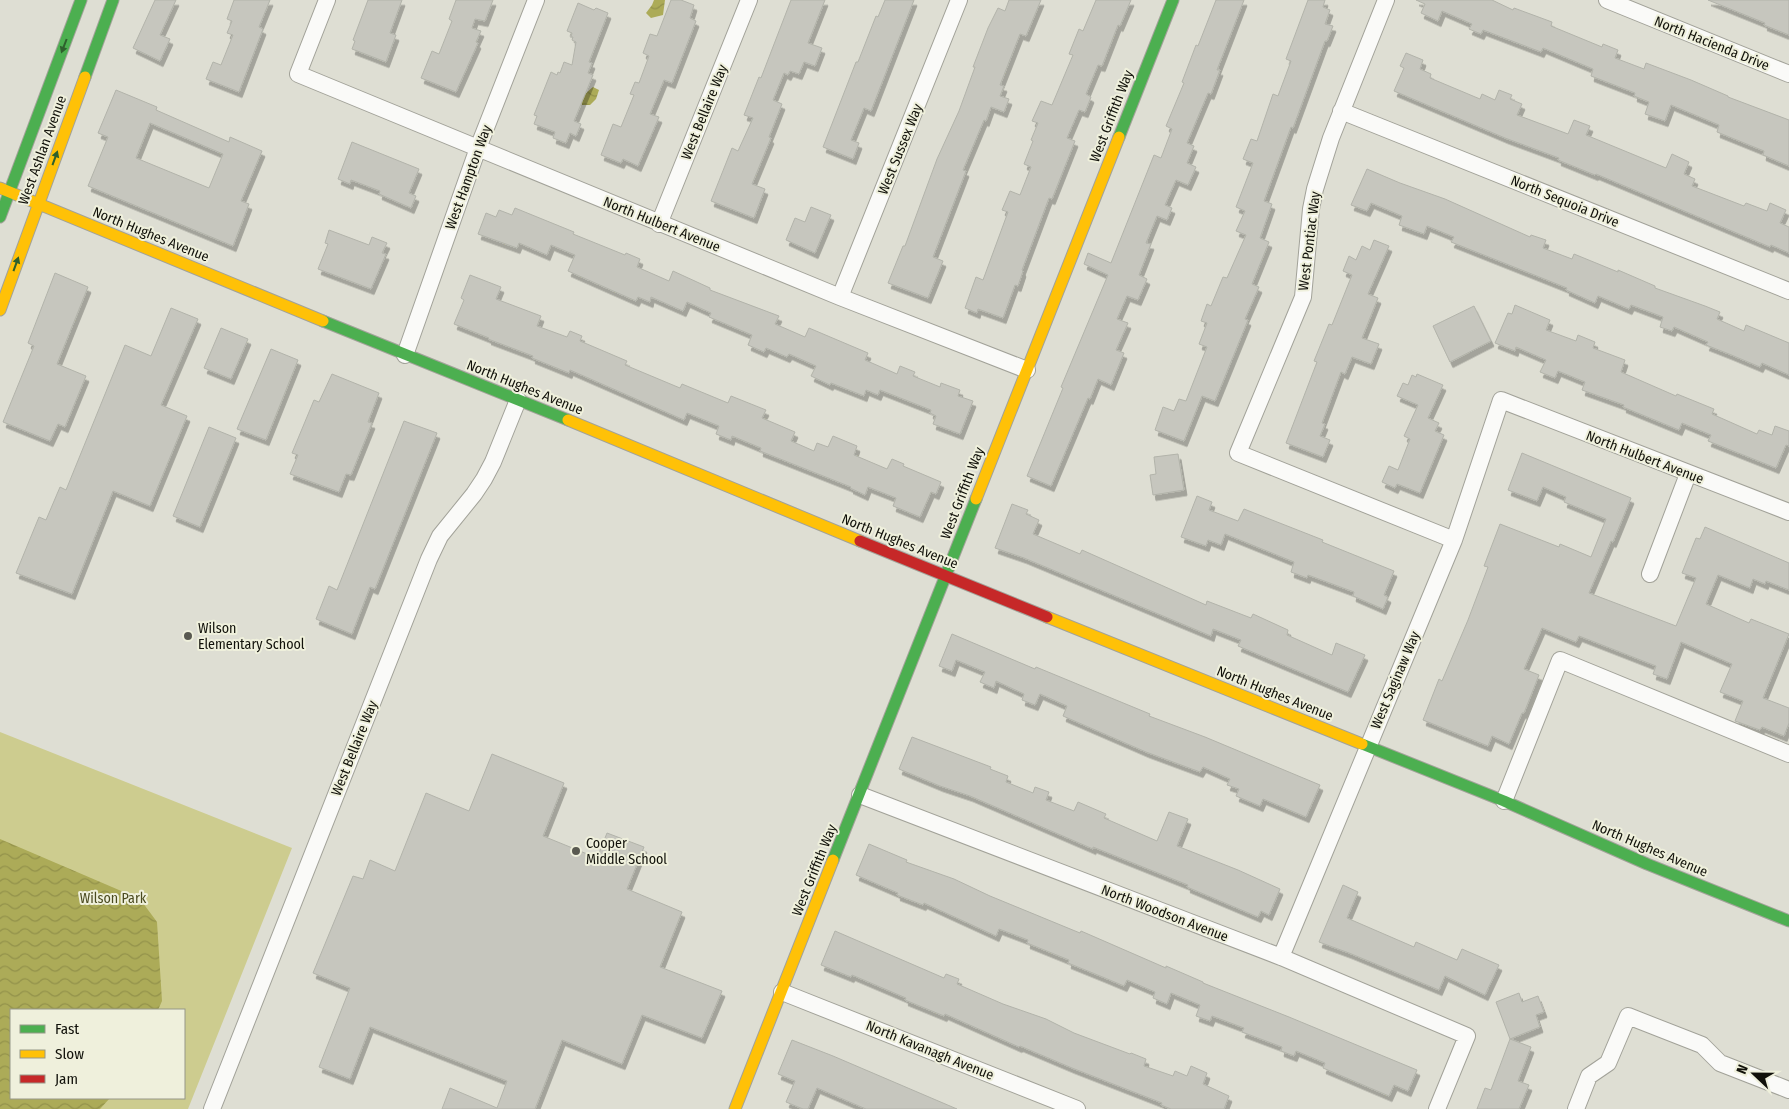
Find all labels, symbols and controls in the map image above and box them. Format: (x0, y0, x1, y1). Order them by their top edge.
street label: North Hacienda Drive (1652, 13, 1772, 74)
one-way arrow (60, 38, 67, 53)
street label: West Bellaire Way (678, 61, 732, 162)
street label: West Griffith Way (1086, 67, 1137, 165)
street label: West Ashlan Avenue (15, 93, 70, 207)
street label: West Sussex Way (875, 101, 927, 197)
street label: West Hampton Way (442, 122, 496, 232)
one-way arrow (52, 150, 59, 165)
street label: North Sequoia Drive (1508, 172, 1622, 231)
street label: West Pontiac Way (1295, 190, 1324, 292)
street label: North Hulbert Avenue (601, 193, 723, 256)
street label: North Hughes Avenue (90, 203, 212, 266)
one-way arrow (13, 256, 21, 271)
street label: North Hughes Avenue (464, 356, 586, 419)
street label: North Hulbert Avenue (1584, 427, 1706, 488)
street label: West Griffith Way (937, 444, 988, 542)
street label: North Hughes Avenue (839, 510, 961, 573)
place label: Wilson Elementary School (198, 620, 305, 653)
street label: West Saginaw Way (1367, 628, 1424, 732)
marker: Wilson Elementary School (182, 630, 194, 642)
street label: North Hughes Avenue (1214, 662, 1336, 725)
street label: West Bellaire Way (328, 697, 382, 798)
street label: North Hughes Avenue (1589, 816, 1710, 881)
street label: West Griffith Way (788, 821, 841, 919)
place label: Cooper Middle School (586, 835, 667, 868)
marker: Cooper Middle School (570, 845, 582, 857)
street label: North Woodson Avenue (1099, 881, 1231, 946)
park label: Wilson Park (80, 890, 147, 907)
legend (10, 1009, 185, 1099)
street label: North Kavanagh Avenue (863, 1017, 996, 1084)
text: Fast (55, 1020, 79, 1038)
text: Slow (55, 1045, 84, 1063)
north arrow (1729, 1049, 1779, 1099)
text: N (1733, 1062, 1752, 1076)
text: Jam (55, 1070, 78, 1088)

